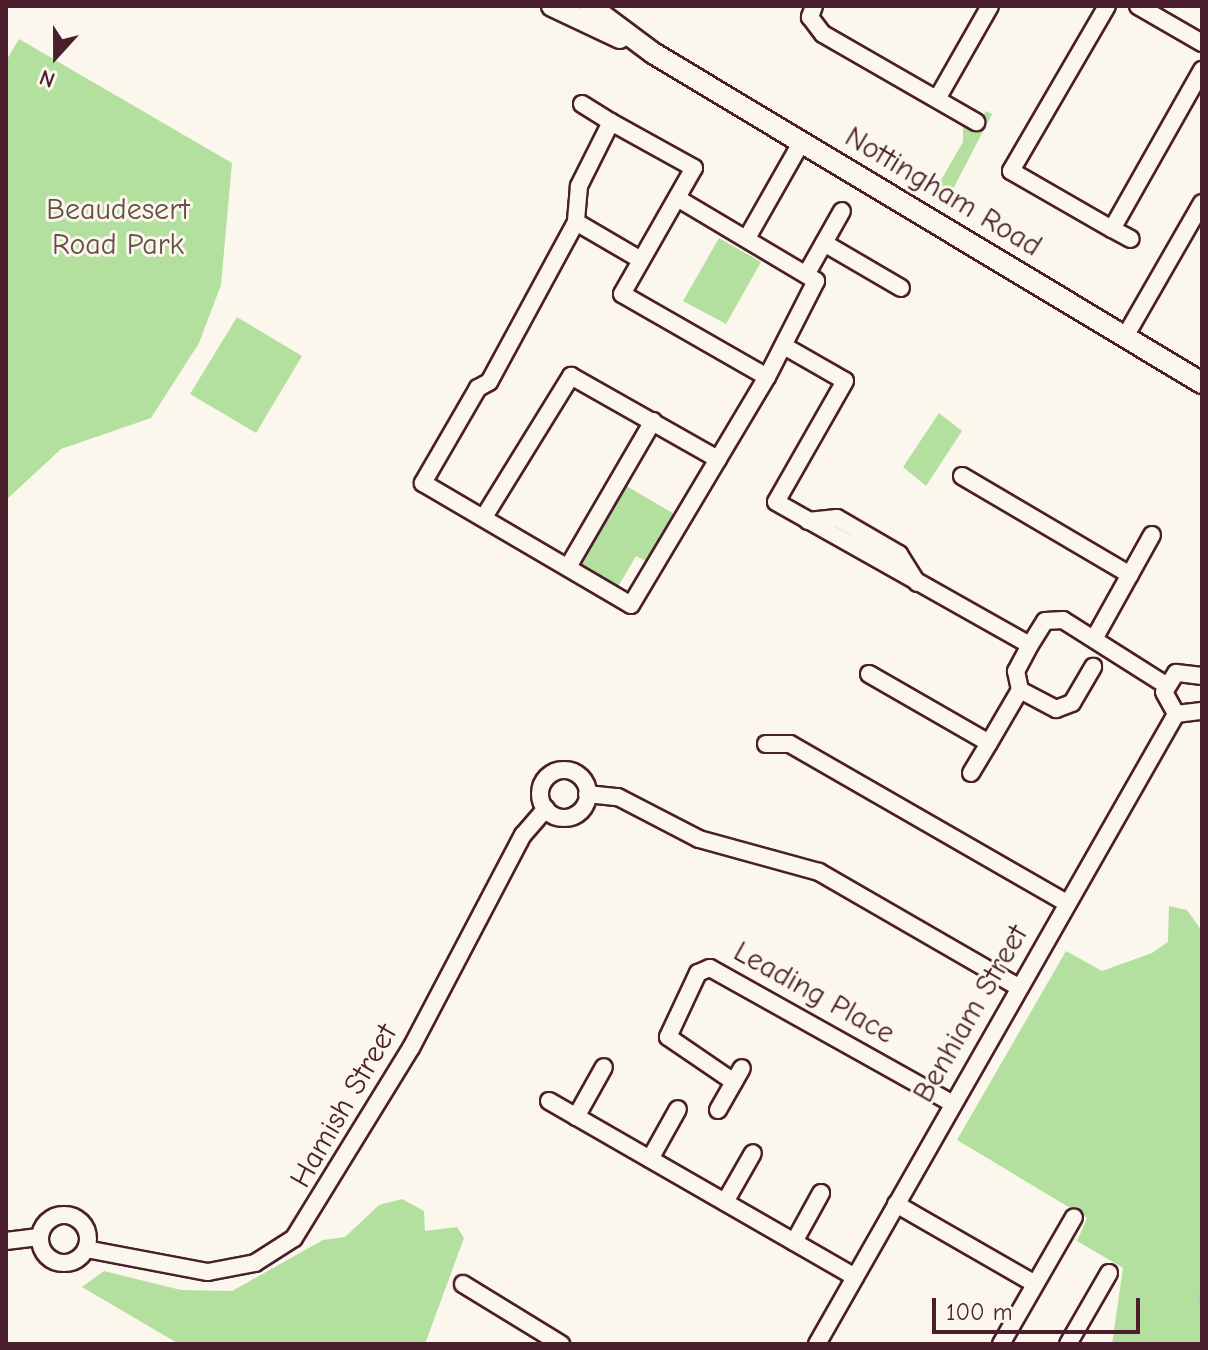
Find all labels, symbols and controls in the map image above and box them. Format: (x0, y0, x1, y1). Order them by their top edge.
north arrow (16, 16, 96, 96)
text: N (36, 64, 59, 93)
street label: Nottingham Road (838, 119, 1048, 265)
park label: Beaudesert Road Park (46, 192, 190, 262)
street label: Benhiam Street (906, 919, 1036, 1109)
street label: Leading Place (727, 934, 901, 1052)
street label: Hamish Street (283, 1018, 405, 1194)
scale bar (936, 1282, 1144, 1332)
text: 100 m (946, 1298, 1013, 1326)

